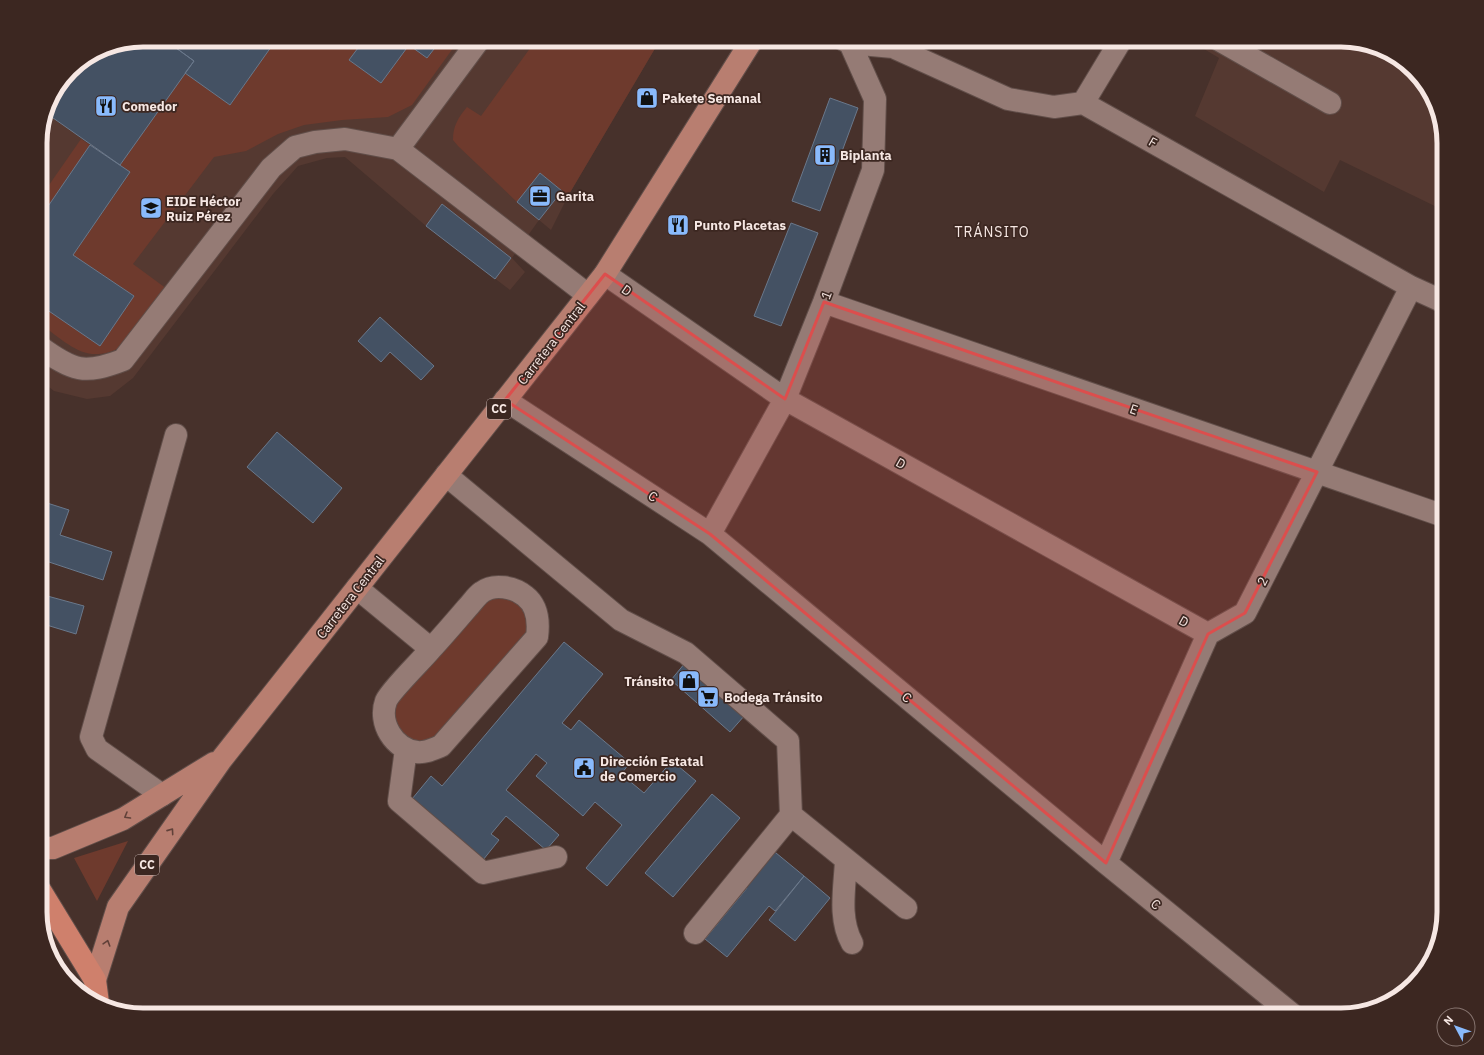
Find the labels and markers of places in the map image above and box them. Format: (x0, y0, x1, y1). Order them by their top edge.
shop icon: Pakete Semanal (634, 85, 660, 111)
place label: Pakete Semanal (662, 90, 761, 107)
restaurant icon: Comedor (93, 93, 119, 119)
place label: Comedor (122, 98, 177, 115)
building icon: Biplanta (812, 142, 838, 168)
place label: Biplanta (840, 147, 892, 164)
office icon: Garita (527, 183, 553, 209)
place label: Garita (556, 188, 594, 205)
place label: EIDE Héctor Ruiz Pérez (166, 193, 240, 225)
school or university icon: EIDE Héctor Ruiz Pérez (138, 195, 164, 221)
restaurant icon: Punto Placetas (665, 212, 691, 238)
place label: Punto Placetas (694, 217, 787, 234)
shop icon: Tránsito (676, 668, 702, 694)
place label: Tránsito (624, 673, 674, 690)
supermarket icon: Bodega Tránsito (695, 684, 721, 710)
place label: Bodega Tránsito (724, 689, 823, 706)
place label: Dirección Estatal de Comercio (600, 753, 704, 785)
public building icon: Dirección Estatal de Comercio (571, 755, 597, 781)

